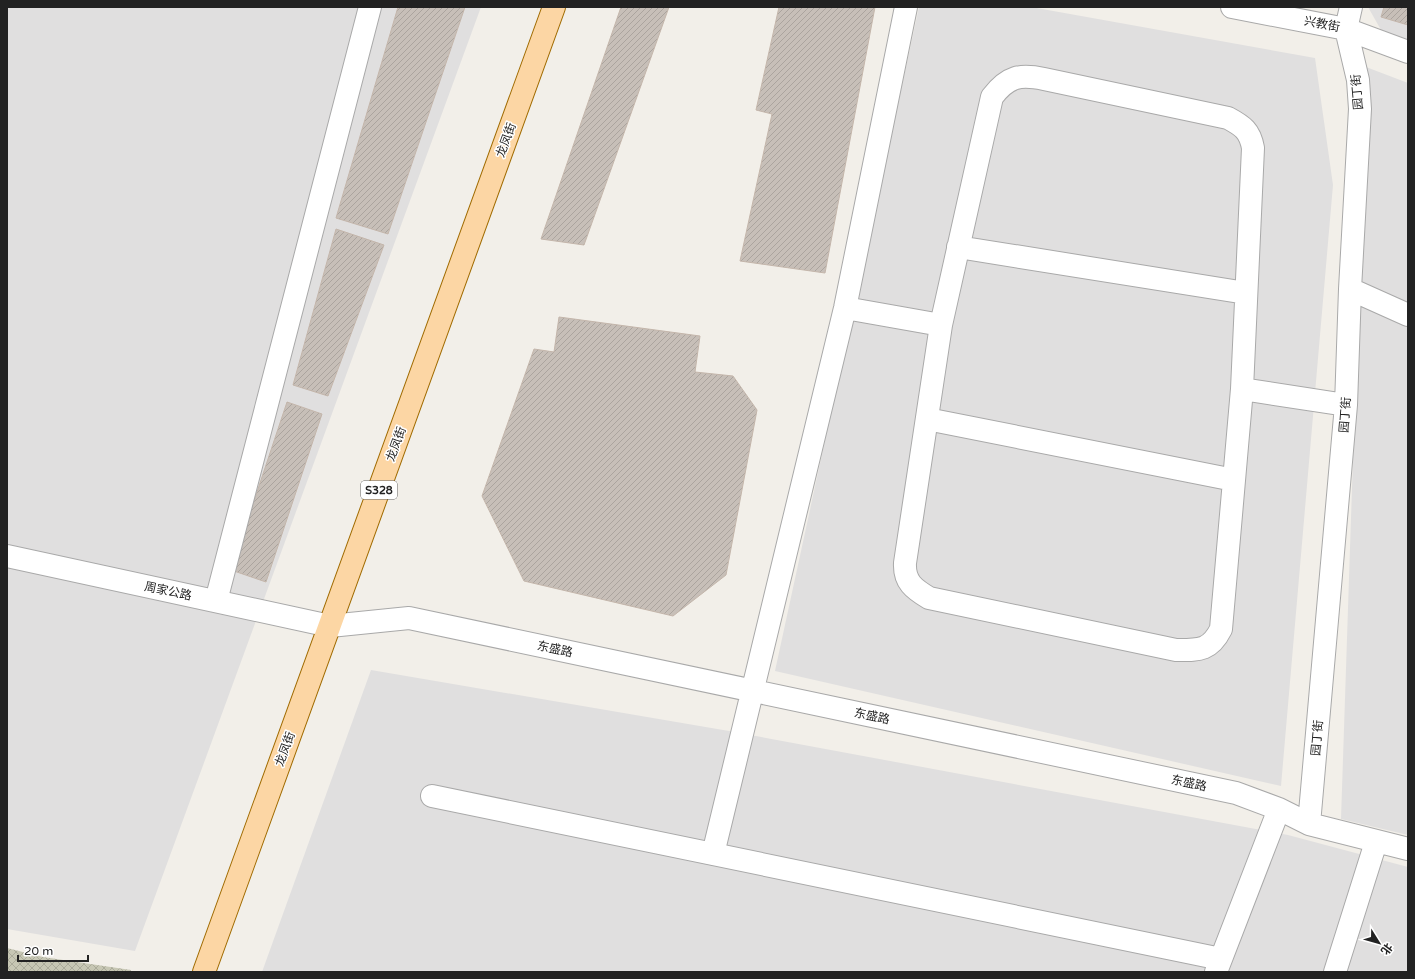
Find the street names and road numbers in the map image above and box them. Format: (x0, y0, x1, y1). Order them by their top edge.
street label: 兴教街 (1303, 14, 1341, 34)
street label: 园丁街 (1348, 73, 1366, 111)
street label: 龙凤街 (493, 121, 519, 159)
street label: 园丁街 (1337, 397, 1353, 433)
street label: 龙凤街 (383, 425, 409, 463)
road number: S328 (361, 481, 397, 499)
street label: 周家公路 (143, 579, 193, 603)
street label: 东盛路 (536, 638, 574, 660)
street label: 东盛路 (853, 705, 891, 727)
street label: 园丁街 (1308, 719, 1326, 757)
street label: 龙凤街 (272, 730, 298, 768)
street label: 东盛路 (1170, 772, 1208, 794)

